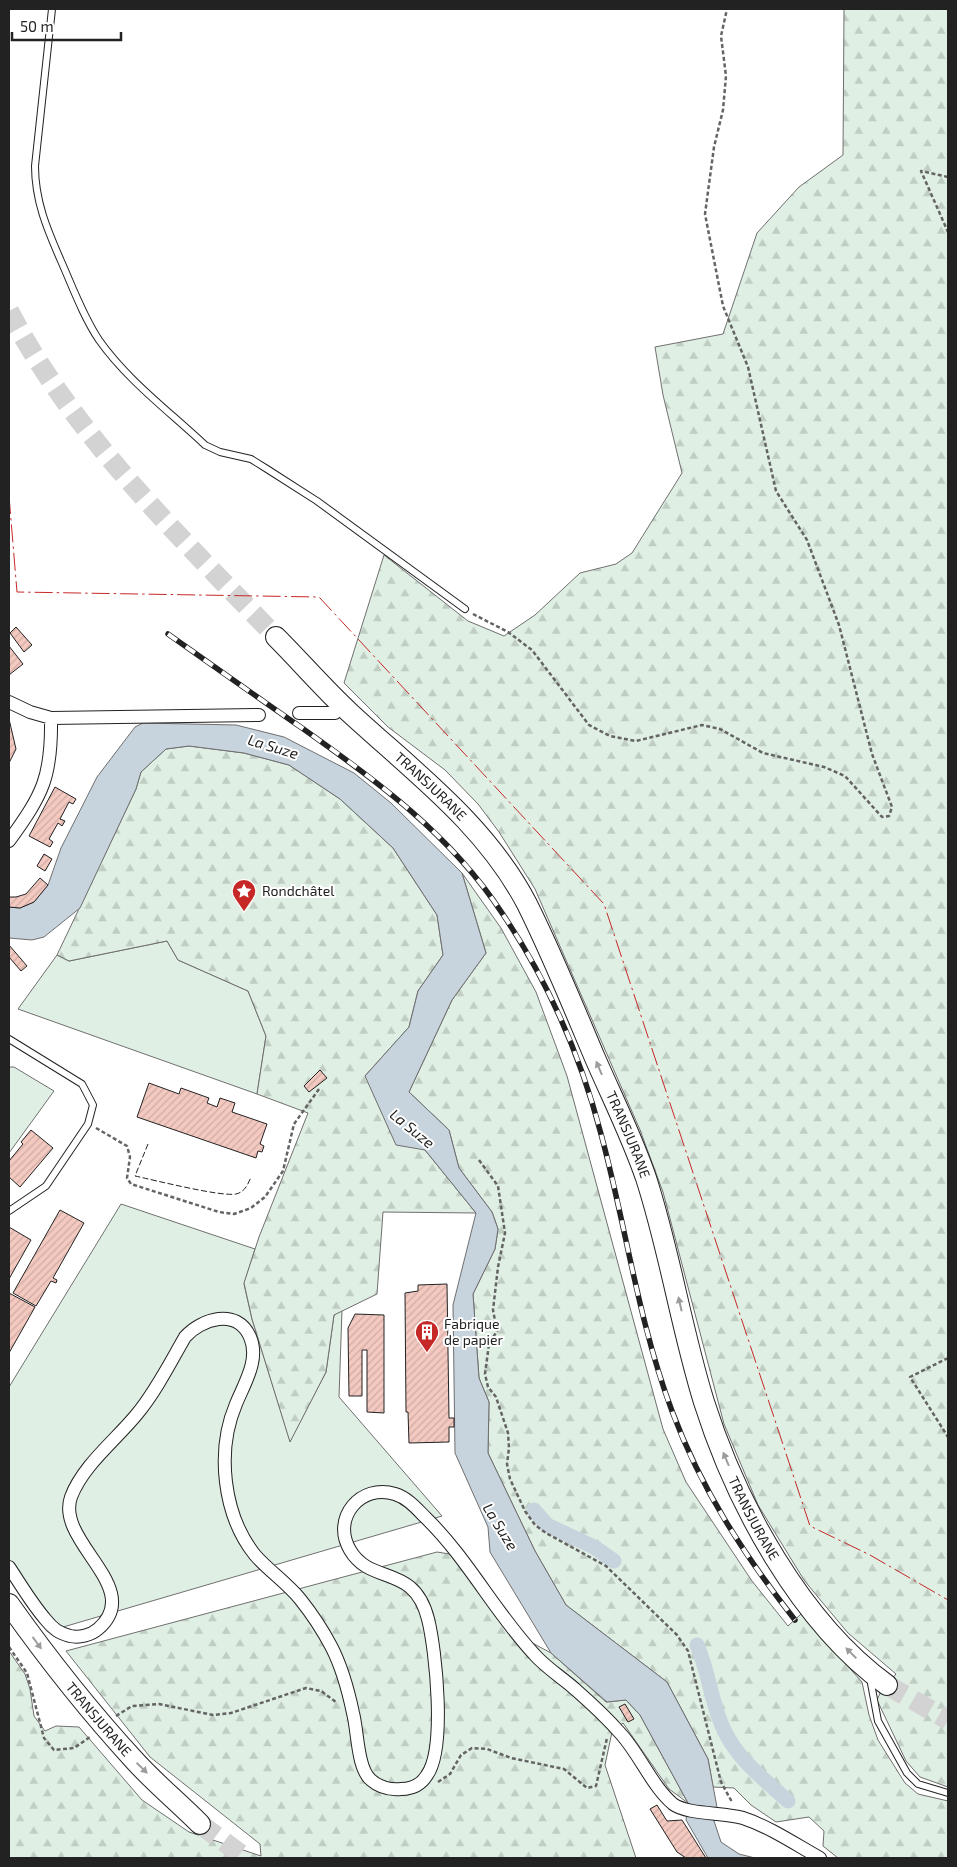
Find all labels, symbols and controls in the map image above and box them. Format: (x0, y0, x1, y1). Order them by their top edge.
scale bar (12, 10, 121, 42)
text: 50 m (20, 17, 54, 35)
water label: La Suze (246, 730, 301, 762)
street label: TRANSJURANE (391, 748, 471, 824)
place icon: Rondchâtel (231, 878, 257, 912)
place label: Rondchâtel (262, 882, 335, 899)
one-way arrow (595, 1061, 603, 1075)
street label: TRANSJURANE (603, 1088, 654, 1180)
water label: La Suze (387, 1105, 439, 1152)
one-way arrow (676, 1296, 684, 1311)
place label: Fabrique de papier (444, 1315, 504, 1348)
building icon: Fabrique de papier (414, 1319, 440, 1353)
one-way arrow (721, 1452, 729, 1466)
street label: TRANSJURANE (725, 1473, 783, 1563)
water label: La Suze (479, 1500, 522, 1553)
one-way arrow (32, 1636, 42, 1650)
one-way arrow (845, 1648, 857, 1660)
street label: TRANSJURANE (63, 1678, 136, 1760)
one-way arrow (135, 1762, 147, 1774)

